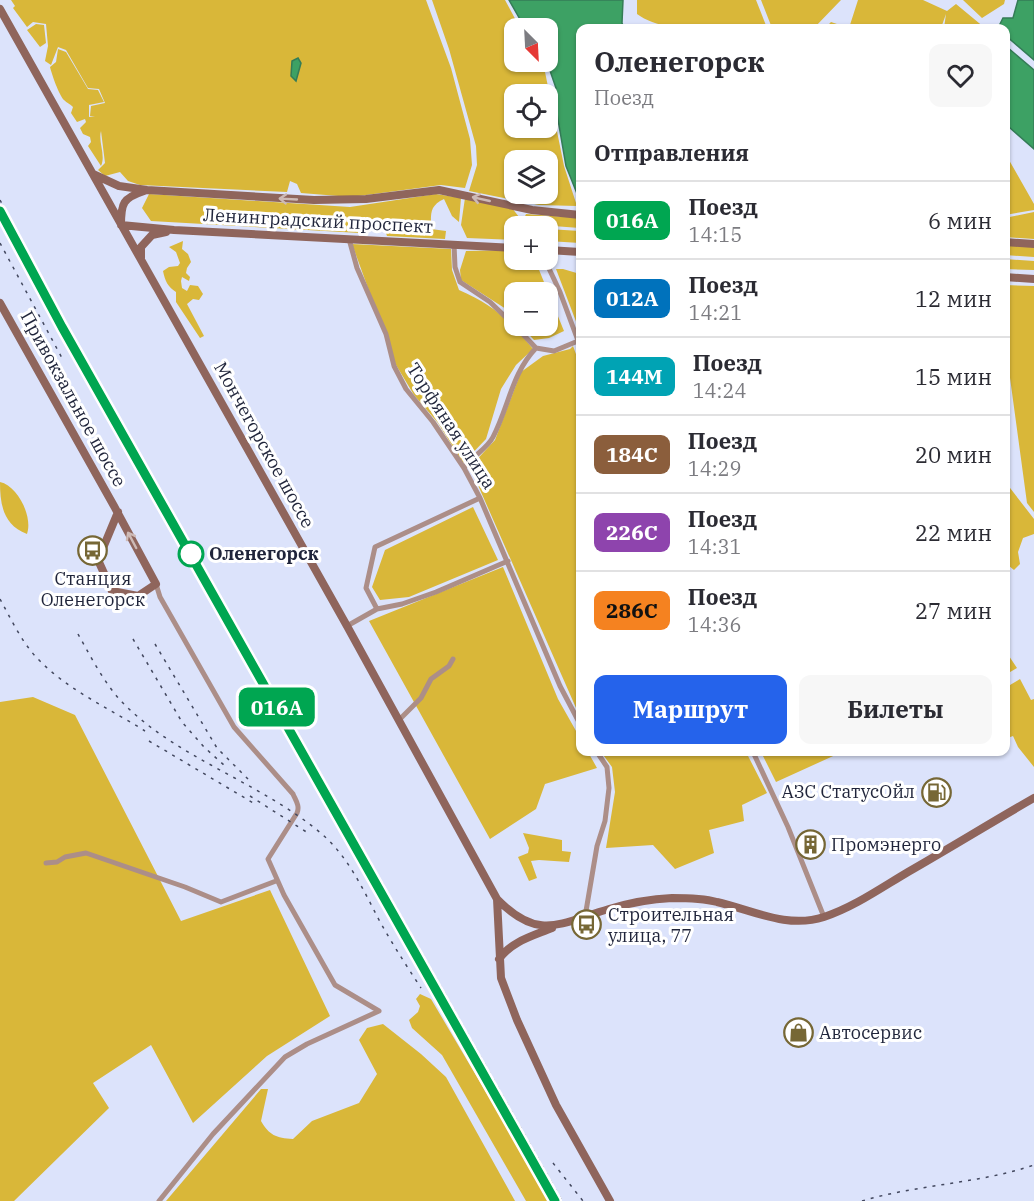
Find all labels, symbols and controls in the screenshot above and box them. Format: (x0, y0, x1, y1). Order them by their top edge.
north arrow (504, 18, 558, 72)
map controls (504, 18, 558, 336)
text: Оленегорск (594, 43, 764, 80)
button: heart (929, 44, 992, 107)
button: locate (504, 84, 558, 138)
text: Поезд (594, 84, 654, 111)
text: Отправления (594, 138, 749, 167)
button: layers (504, 150, 558, 204)
text: Поезд (688, 192, 758, 221)
one-way arrow (279, 193, 299, 204)
one-way arrow (472, 193, 492, 204)
street label: Ленинградский проспект (202, 203, 434, 238)
text: 016А (606, 206, 658, 234)
text: 6 мин (928, 206, 992, 235)
button: + (504, 216, 558, 270)
text: 14:15 (688, 221, 742, 248)
text: Поезд (688, 270, 758, 299)
button: − (504, 282, 558, 336)
text: 012А (606, 284, 658, 312)
text: 12 мин (915, 284, 992, 313)
text: 14:21 (688, 299, 742, 326)
street label: Привокзальное шоссе (16, 307, 131, 491)
text: Поезд (693, 348, 762, 377)
street label: Мончегорское шоссе (209, 358, 320, 532)
street label: Торфяная улица (402, 358, 501, 493)
text: 144М (606, 362, 663, 390)
text: 15 мин (915, 362, 992, 391)
text: 14:24 (693, 377, 746, 404)
text: Поезд (688, 426, 757, 455)
text: 184С (606, 440, 658, 468)
text: 20 мин (915, 440, 992, 469)
text: 14:29 (688, 455, 742, 482)
text: Поезд (688, 504, 757, 533)
text: 226С (606, 518, 658, 546)
text: 22 мин (915, 518, 992, 547)
one-way arrow (126, 531, 138, 549)
text: 14:31 (688, 533, 742, 560)
bus stop icon: Станция Оленегорск (77, 534, 109, 566)
marker: Оленегорск (178, 541, 204, 567)
place label: Оленегорск (209, 542, 319, 565)
place label: Станция Оленегорск (41, 567, 146, 611)
text: Поезд (688, 582, 757, 611)
text: 286С (606, 596, 658, 624)
text: 27 мин (915, 596, 992, 625)
text: 14:36 (688, 611, 742, 638)
button: Маршрут (594, 675, 787, 744)
button: Билеты (799, 675, 992, 744)
line badge: 016А (235, 688, 319, 726)
text: 016А (251, 693, 303, 721)
fuel station icon: АЗС СтатусОйл (920, 776, 952, 808)
place label: АЗС СтатусОйл (782, 780, 915, 803)
building icon: Промэнерго (794, 829, 826, 861)
place label: Промэнерго (831, 833, 941, 856)
place label: Строительная улица, 77 (608, 903, 734, 947)
bus stop icon: Строительная улица, 77 (571, 909, 603, 941)
shop icon: Автосервис (782, 1017, 814, 1049)
place label: Автосервис (819, 1021, 922, 1044)

